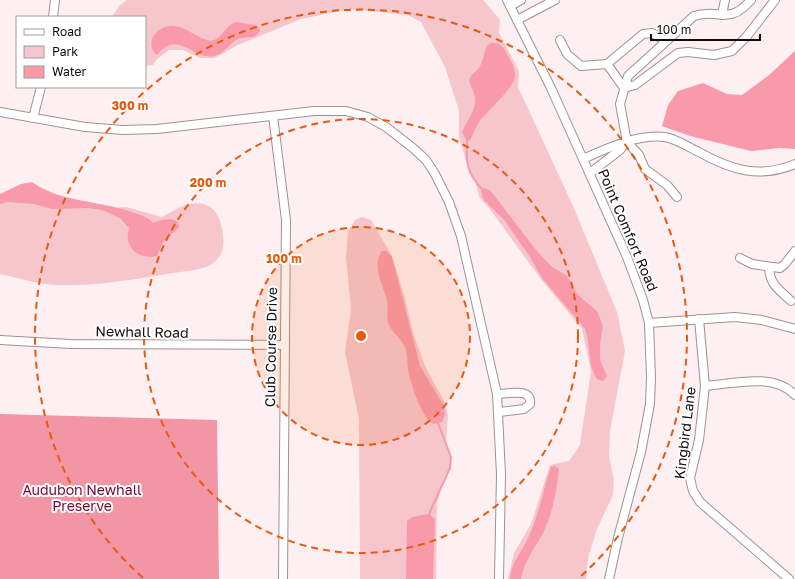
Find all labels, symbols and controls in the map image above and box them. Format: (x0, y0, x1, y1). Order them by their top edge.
legend (16, 16, 146, 88)
scale bar (651, 16, 760, 42)
text: 100 m (657, 22, 691, 37)
text: Road (52, 24, 81, 39)
text: Park (52, 44, 78, 59)
text: Water (52, 64, 86, 79)
text: 300 m (112, 98, 148, 113)
street label: Point Comfort Road (595, 166, 662, 294)
text: 200 m (190, 175, 226, 190)
text: 100 m (266, 251, 302, 266)
street label: Club Course Drive (261, 287, 280, 407)
street label: Newhall Road (95, 322, 189, 341)
centre of rings (354, 329, 368, 343)
street label: Kingbird Lane (670, 386, 699, 480)
park label: Audubon Newhall Preserve (22, 481, 142, 514)

